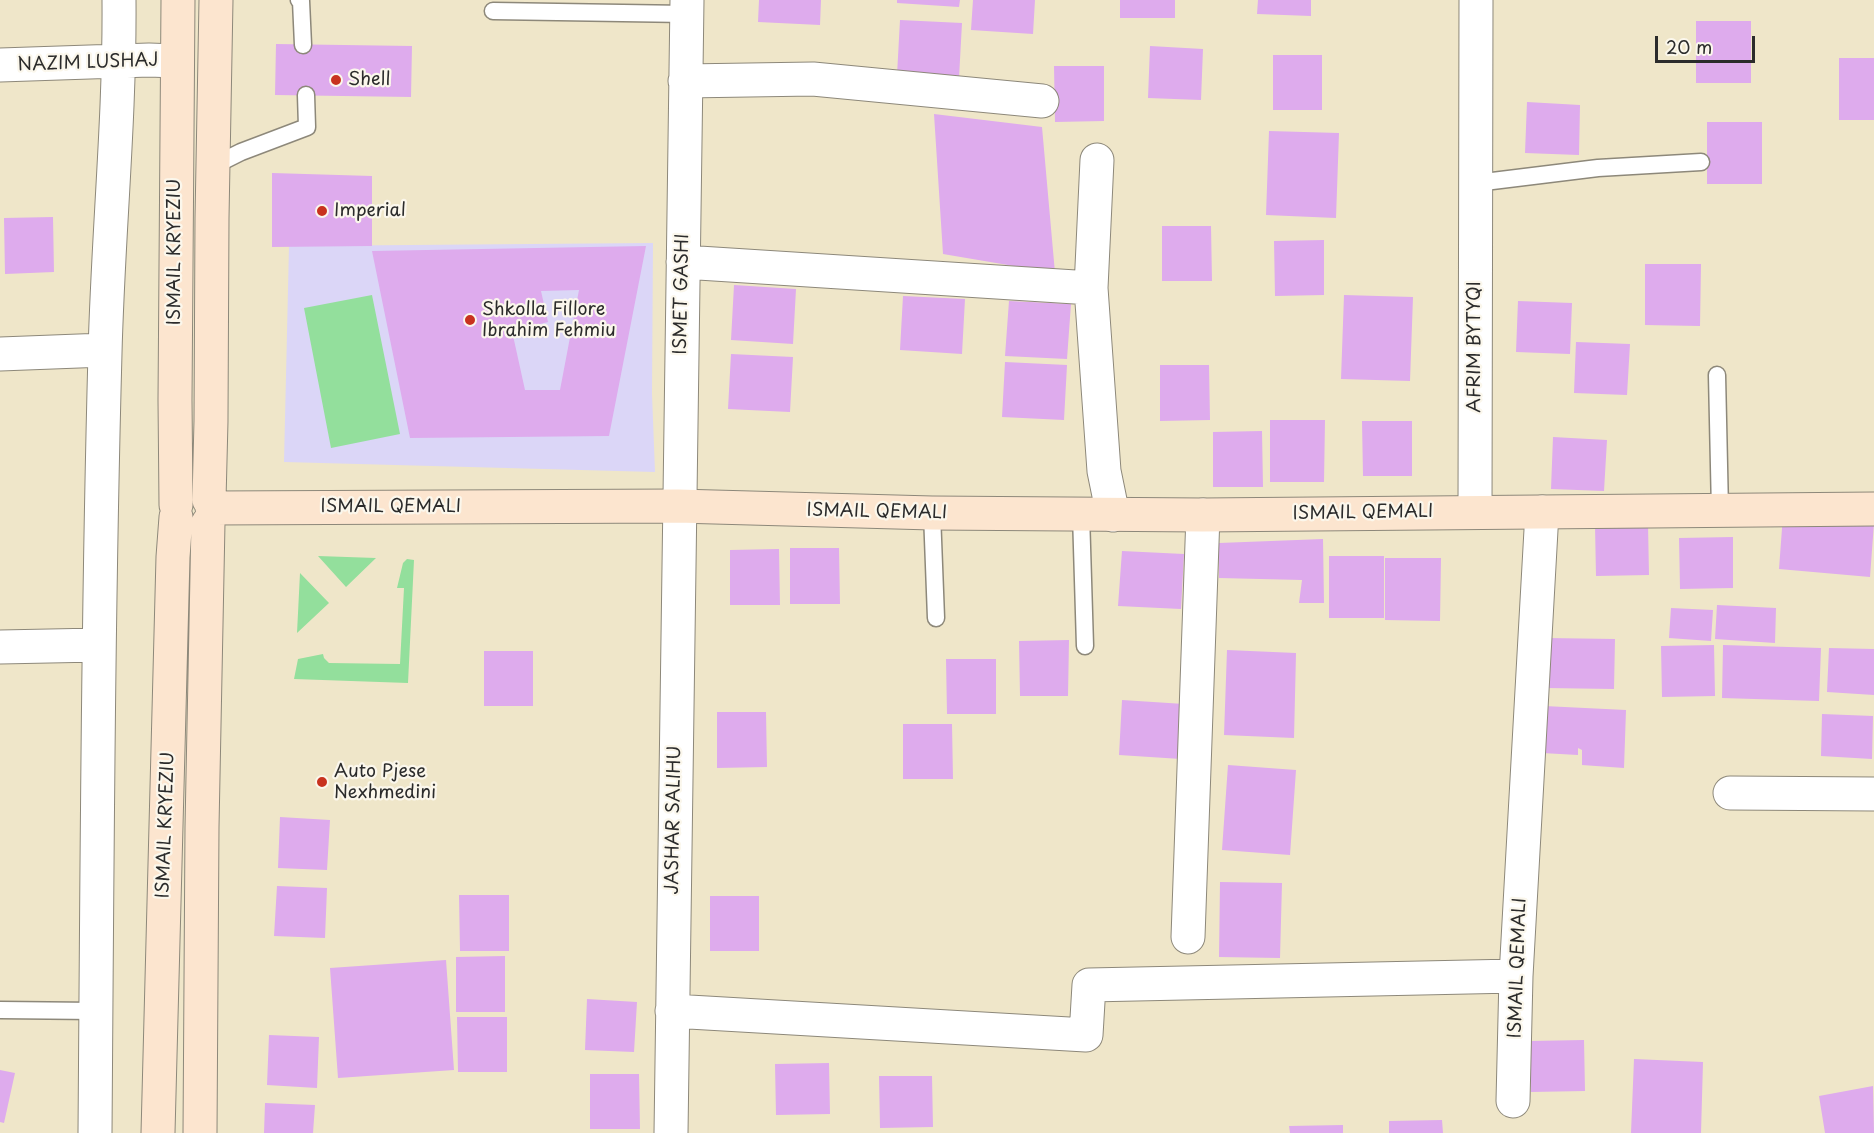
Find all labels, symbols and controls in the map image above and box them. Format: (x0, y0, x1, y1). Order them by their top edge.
scale bar (1658, 24, 1758, 62)
text: 20 m (1666, 33, 1712, 60)
street label: NAZIM LUSHAJ (17, 50, 159, 76)
place label: Shell (348, 69, 390, 91)
marker: Shell (329, 73, 343, 87)
street label: ISMAIL KRYEZIU (164, 179, 186, 325)
place label: Imperial (334, 200, 406, 222)
marker: Imperial (315, 204, 329, 218)
street label: ISMET GASHI (670, 233, 694, 355)
street label: AFRIM BYTYQI (1464, 281, 1486, 413)
place label: Shkolla Fillore Ibrahim Fehmiu (482, 299, 616, 342)
marker: Shkolla Fillore Ibrahim Fehmiu (463, 313, 477, 327)
street label: ISMAIL QEMALI (321, 496, 461, 518)
street label: ISMAIL QEMALI (806, 500, 948, 524)
street label: ISMAIL QEMALI (1292, 501, 1434, 525)
street label: JASHAR SALIHU (662, 745, 686, 895)
street label: ISMAIL KRYEZIU (153, 751, 179, 899)
place label: Auto Pjese Nexhmedini (334, 761, 436, 804)
marker: Auto Pjese Nexhmedini (315, 775, 329, 789)
street label: ISMAIL QEMALI (1505, 897, 1531, 1039)

